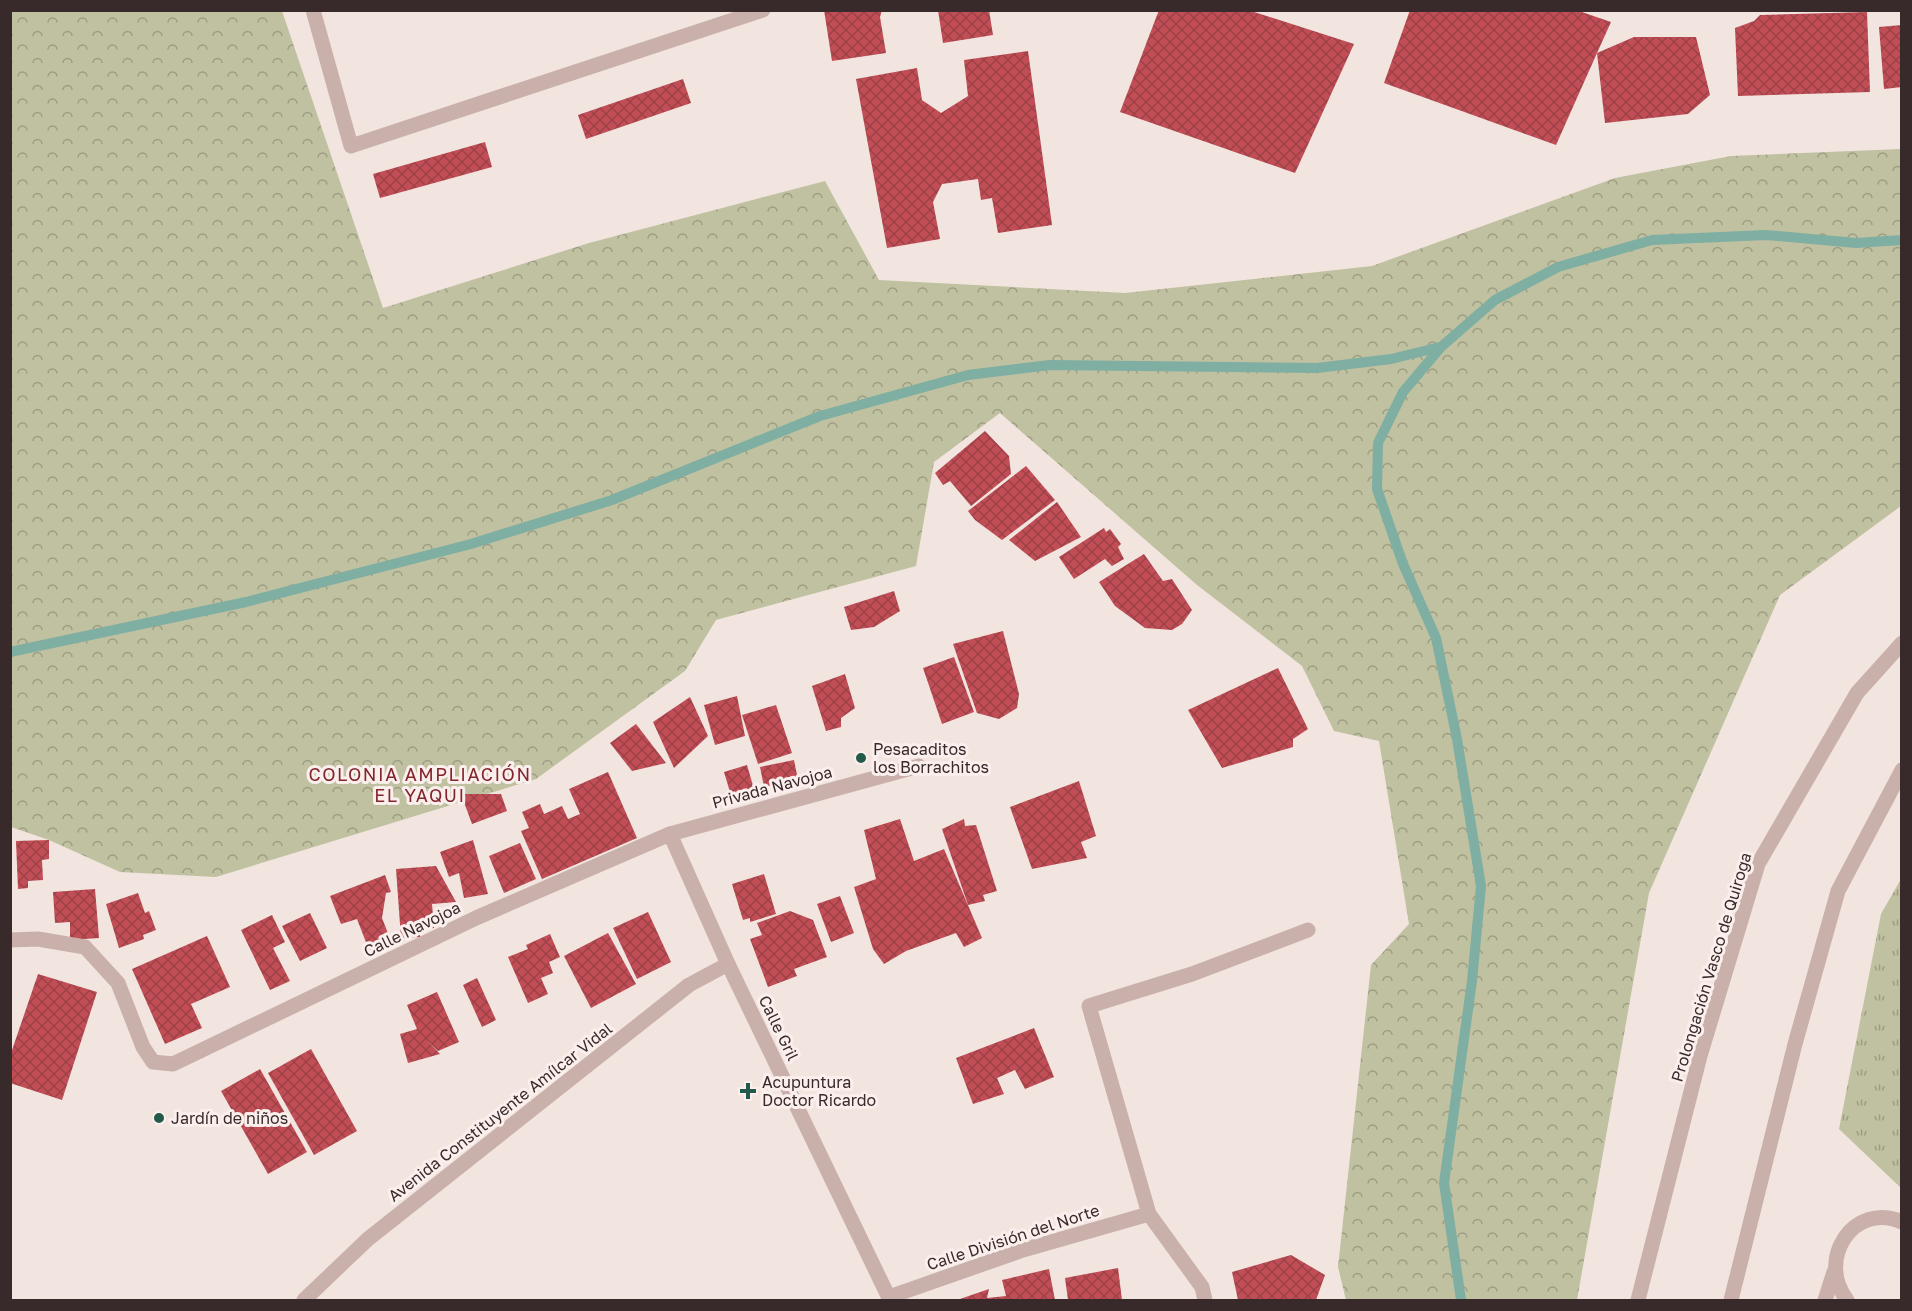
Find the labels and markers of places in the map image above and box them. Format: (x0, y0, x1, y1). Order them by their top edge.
place label: Pesacaditos los Borrachitos (873, 739, 989, 777)
marker: Pesacaditos los Borrachitos (854, 751, 868, 765)
place label: Acupuntura Doctor Ricardo (762, 1072, 876, 1110)
marker: Acupuntura Doctor Ricardo (739, 1082, 757, 1100)
place label: Jardín de niños (171, 1108, 288, 1128)
marker: Jardín de niños (152, 1111, 166, 1125)

